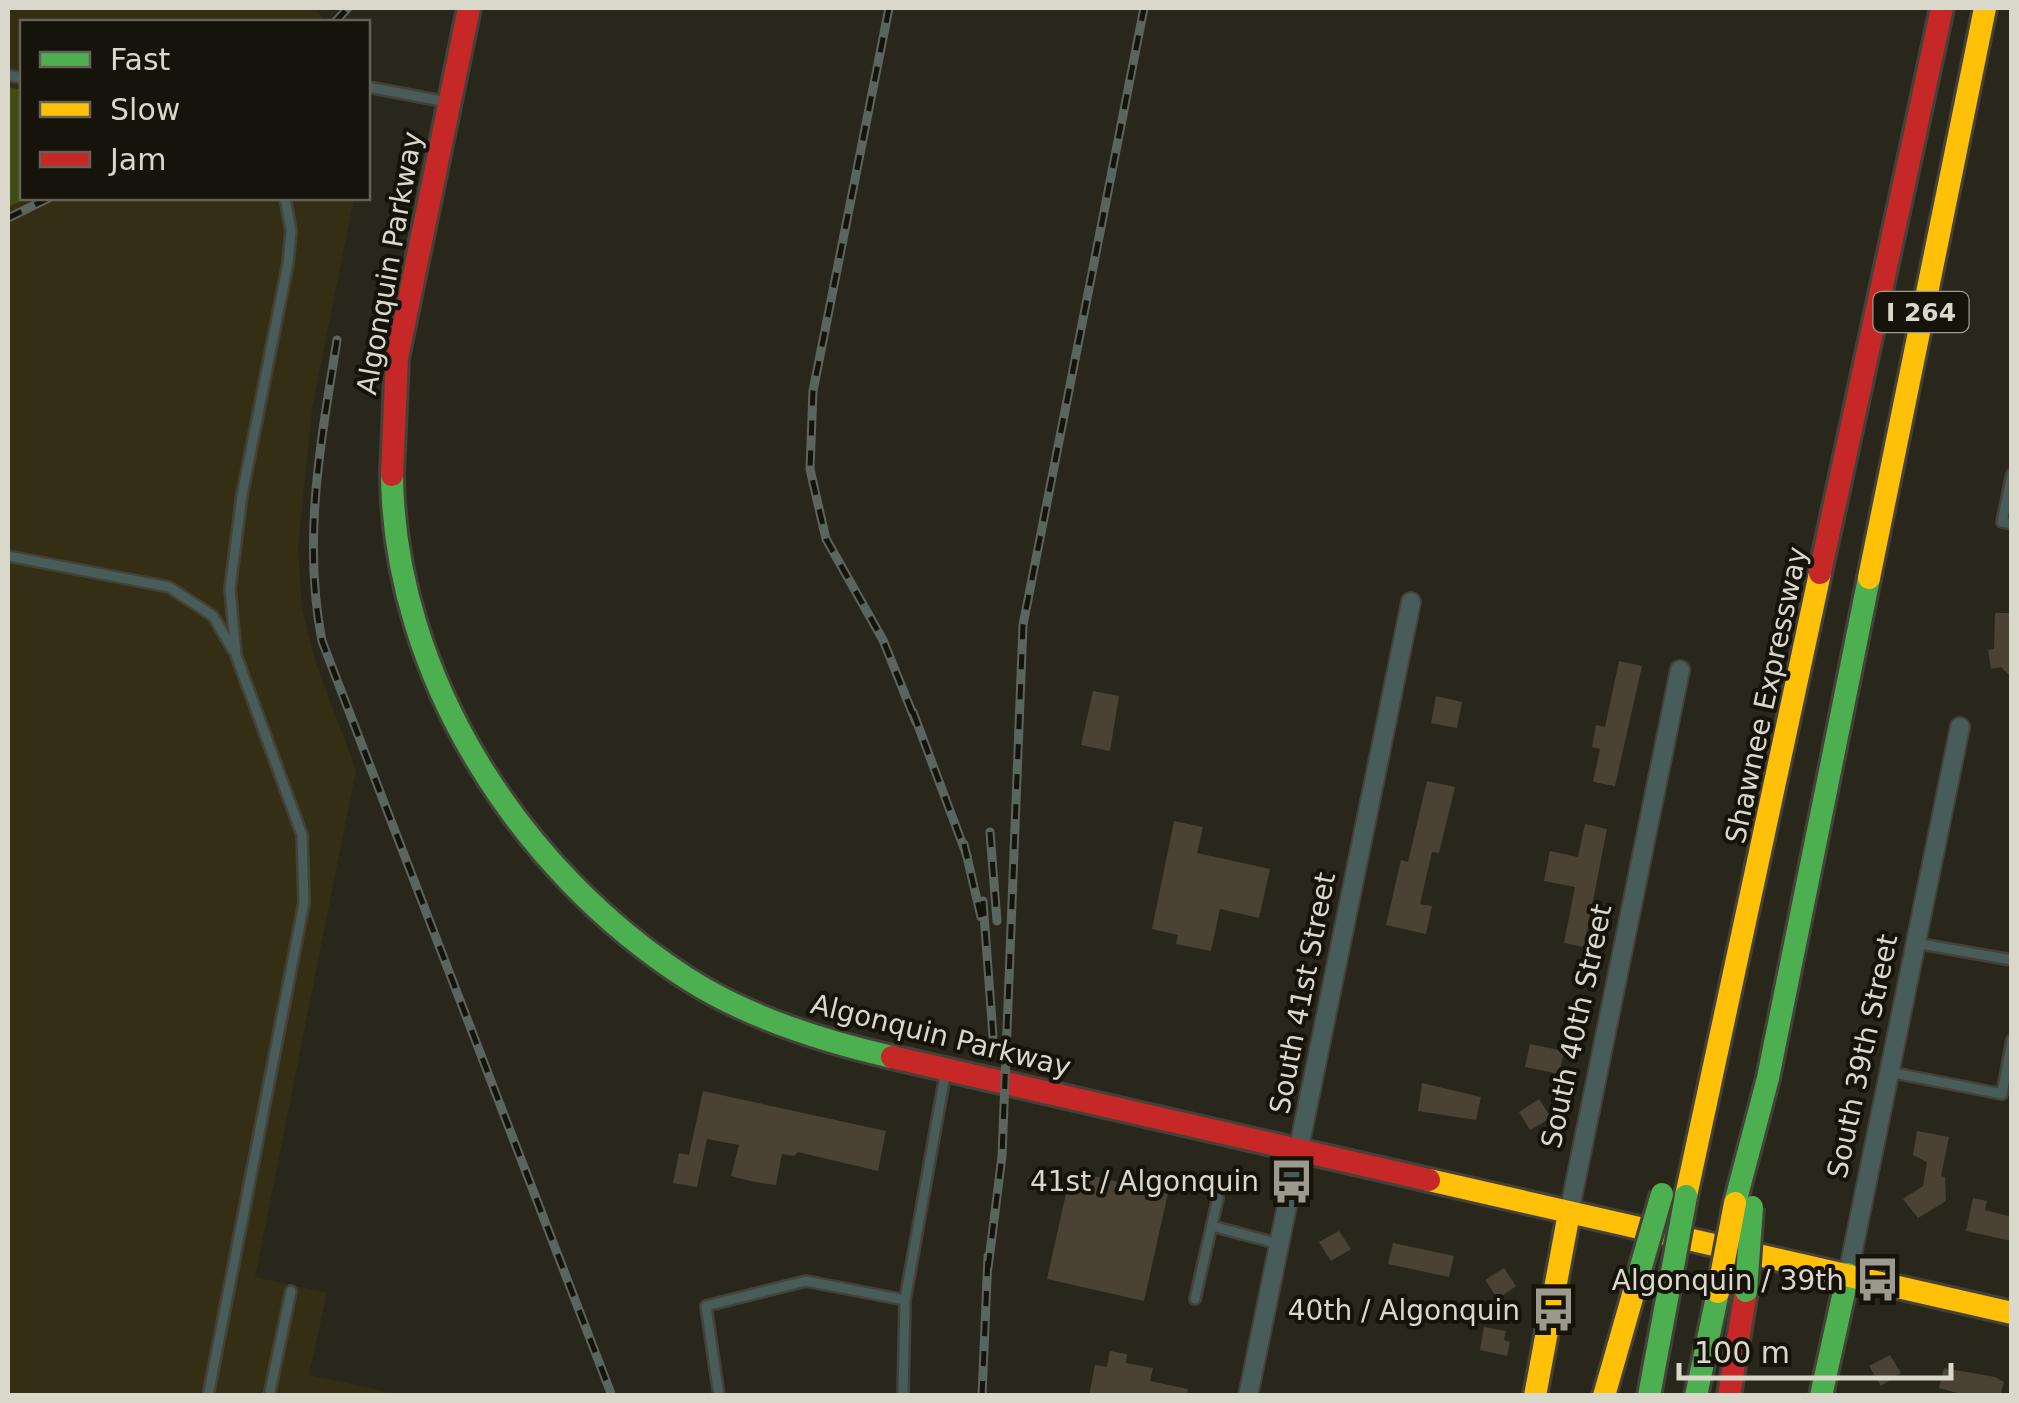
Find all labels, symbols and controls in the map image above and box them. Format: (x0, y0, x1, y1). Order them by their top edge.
legend (20, 20, 370, 200)
text: Fast (110, 42, 171, 77)
text: Slow (110, 92, 180, 127)
street label: Algonquin Parkway (350, 129, 429, 397)
text: Jam (108, 142, 166, 177)
road number: I 264 (1874, 292, 1968, 332)
street label: Shawnee Expressway (1719, 544, 1814, 847)
street label: South 41st Street (1263, 869, 1342, 1117)
street label: South 40th Street (1535, 901, 1618, 1151)
street label: South 39th Street (1821, 931, 1904, 1181)
street label: Algonquin Parkway (808, 987, 1074, 1084)
bus stop icon: 41st / Algonquin (1268, 1157, 1316, 1205)
place label: 41st / Algonquin (1030, 1165, 1259, 1198)
bus stop icon: Algonquin / 39th (1853, 1256, 1901, 1304)
place label: Algonquin / 39th (1612, 1264, 1844, 1297)
bus stop icon: 40th / Algonquin (1529, 1286, 1577, 1334)
place label: 40th / Algonquin (1288, 1294, 1520, 1327)
scale bar (1679, 1318, 1952, 1380)
text: 100 m (1694, 1335, 1790, 1370)

